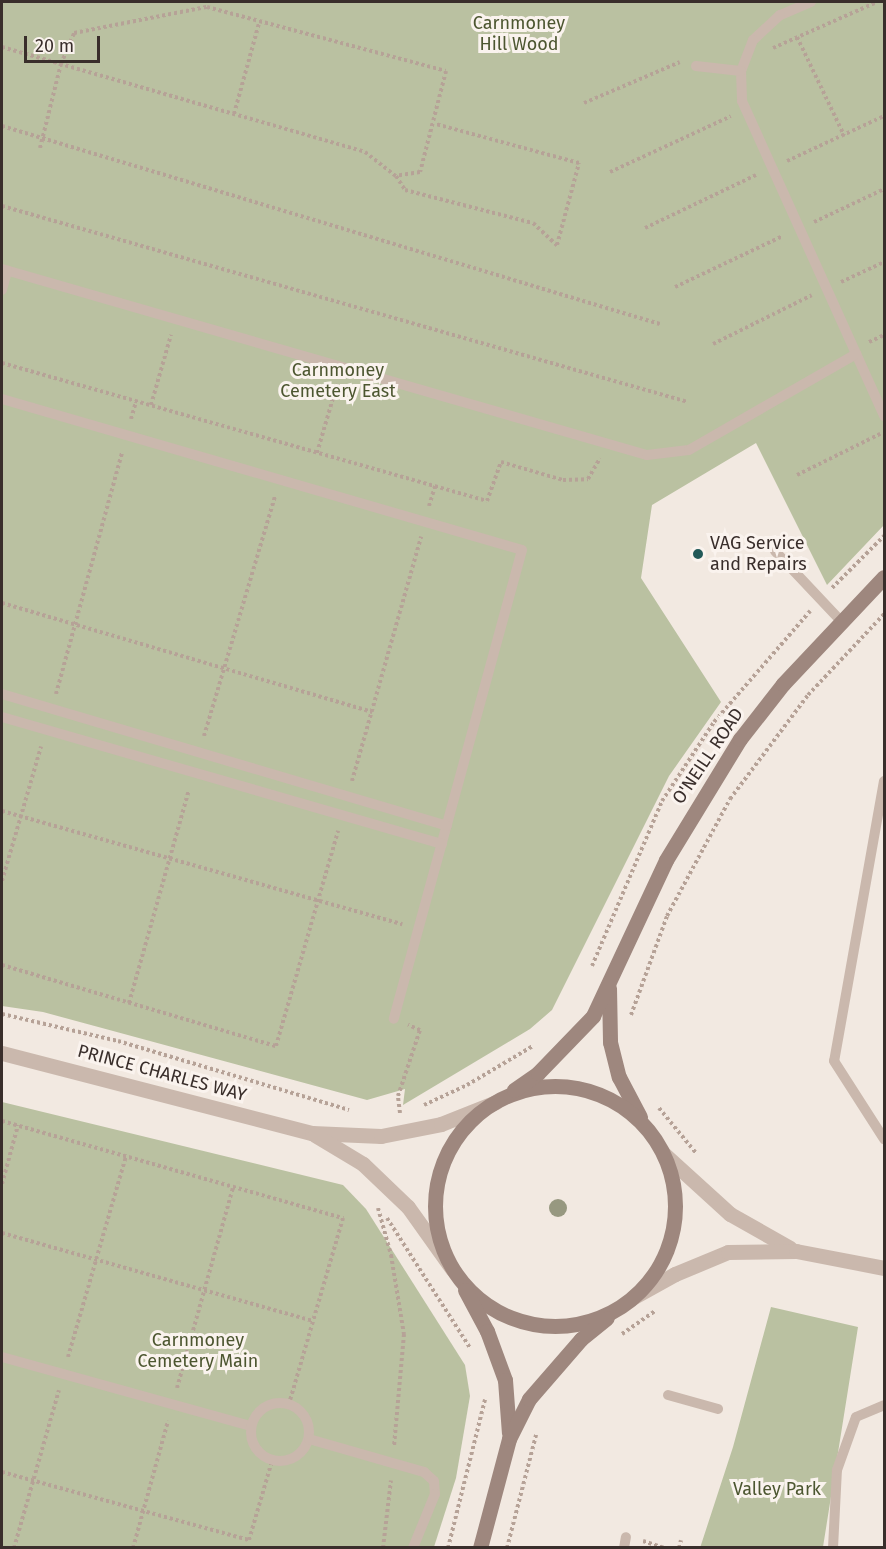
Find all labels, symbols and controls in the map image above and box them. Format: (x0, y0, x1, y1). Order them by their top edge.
park label: Carnmoney Hill Wood (473, 13, 565, 56)
scale bar (27, 24, 104, 62)
text: 20 m (35, 35, 74, 57)
park label: Carnmoney Cemetery East (280, 360, 396, 403)
place label: VAG Service and Repairs (710, 533, 807, 576)
marker: VAG Service and Repairs (691, 547, 705, 561)
street label: O'NEILL ROAD (668, 704, 748, 808)
street label: PRINCE CHARLES WAY (75, 1040, 249, 1106)
park label: Carnmoney Cemetery Main (138, 1330, 258, 1372)
park label: Valley Park (733, 1478, 821, 1500)

